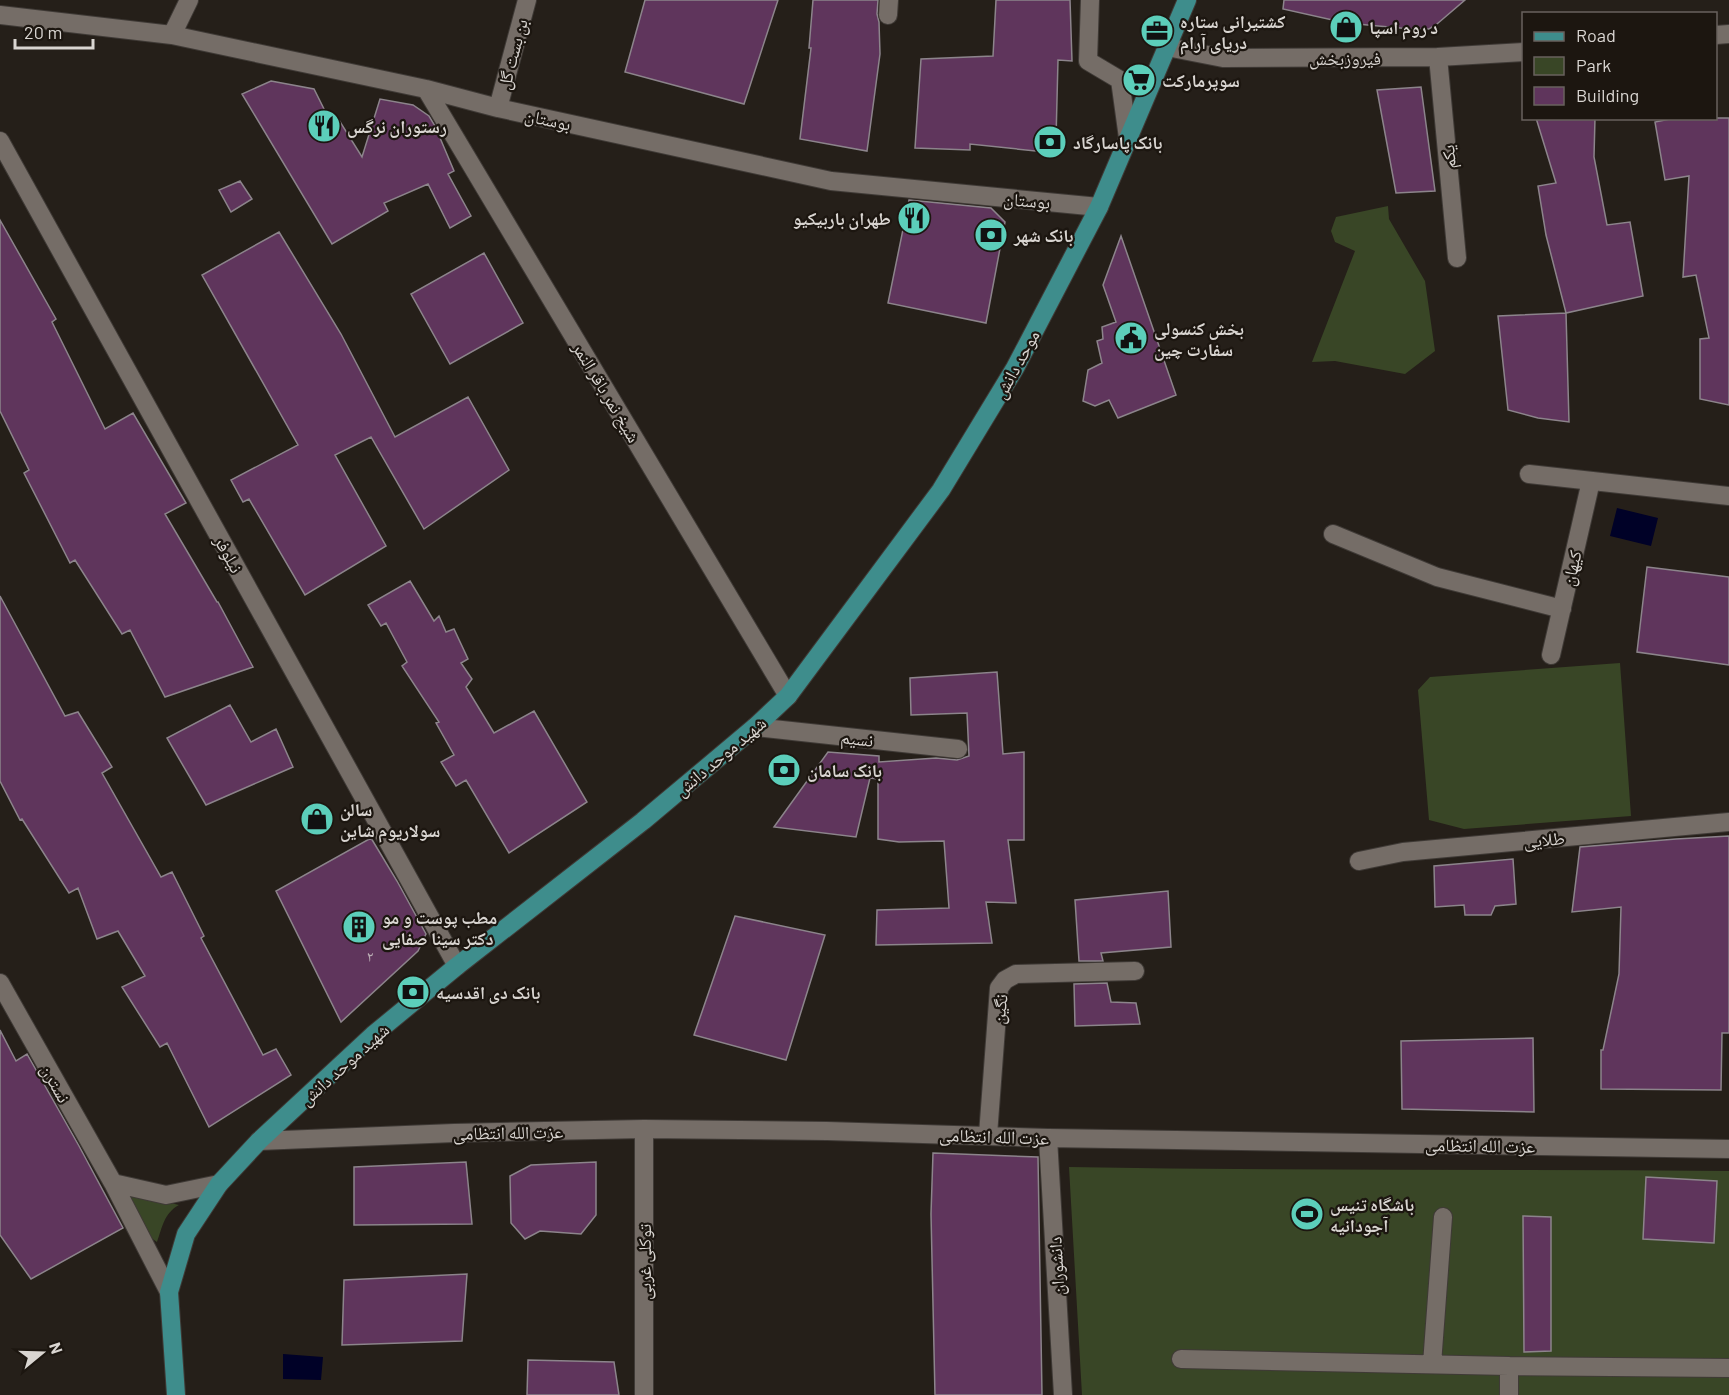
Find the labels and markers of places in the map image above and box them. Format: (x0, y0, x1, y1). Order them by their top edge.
shop icon: د روم اسپا (1328, 9, 1364, 45)
place label: کشتیرانی ستاره دریای آرام (1180, 10, 1285, 55)
office icon: کشتیرانی ستاره دریای آرام (1139, 13, 1175, 49)
place label: د روم اسپا (1369, 16, 1438, 40)
supermarket icon: سوپرمارکت (1121, 62, 1157, 98)
place label: سوپرمارکت (1162, 69, 1240, 92)
restaurant icon: رستوران نرگس (306, 108, 342, 144)
place label: رستوران نرگس (347, 115, 447, 138)
bank icon: بانک پاسارگاد (1032, 124, 1068, 160)
place label: بانک پاسارگاد (1073, 131, 1162, 154)
restaurant icon: طهران باربیکیو (896, 200, 932, 236)
place label: طهران باربیکیو (793, 207, 891, 230)
bank icon: بانک شهر (973, 217, 1009, 253)
place label: بانک شهر (1013, 224, 1073, 247)
place label: بخش کنسولی سفارت چین (1154, 317, 1244, 361)
public building icon: بخش کنسولی سفارت چین (1113, 320, 1149, 356)
bank icon: بانک سامان (766, 752, 802, 788)
place label: بانک سامان (807, 759, 882, 782)
place label: سالن سولاریوم شاین (340, 798, 440, 843)
shop icon: سالن سولاریوم شاین (299, 801, 335, 837)
place label: مطب پوست و مو دکتر سینا صفایی (382, 906, 497, 950)
building icon: مطب پوست و مو دکتر سینا صفایی (341, 909, 377, 945)
bank icon: بانک دی اقدسیه (395, 974, 431, 1010)
place label: بانک دی اقدسیه (436, 981, 540, 1004)
place label: باشگاه تنیس آجودانیه (1330, 1193, 1414, 1236)
sports icon: باشگاه تنیس آجودانیه (1289, 1196, 1325, 1232)

